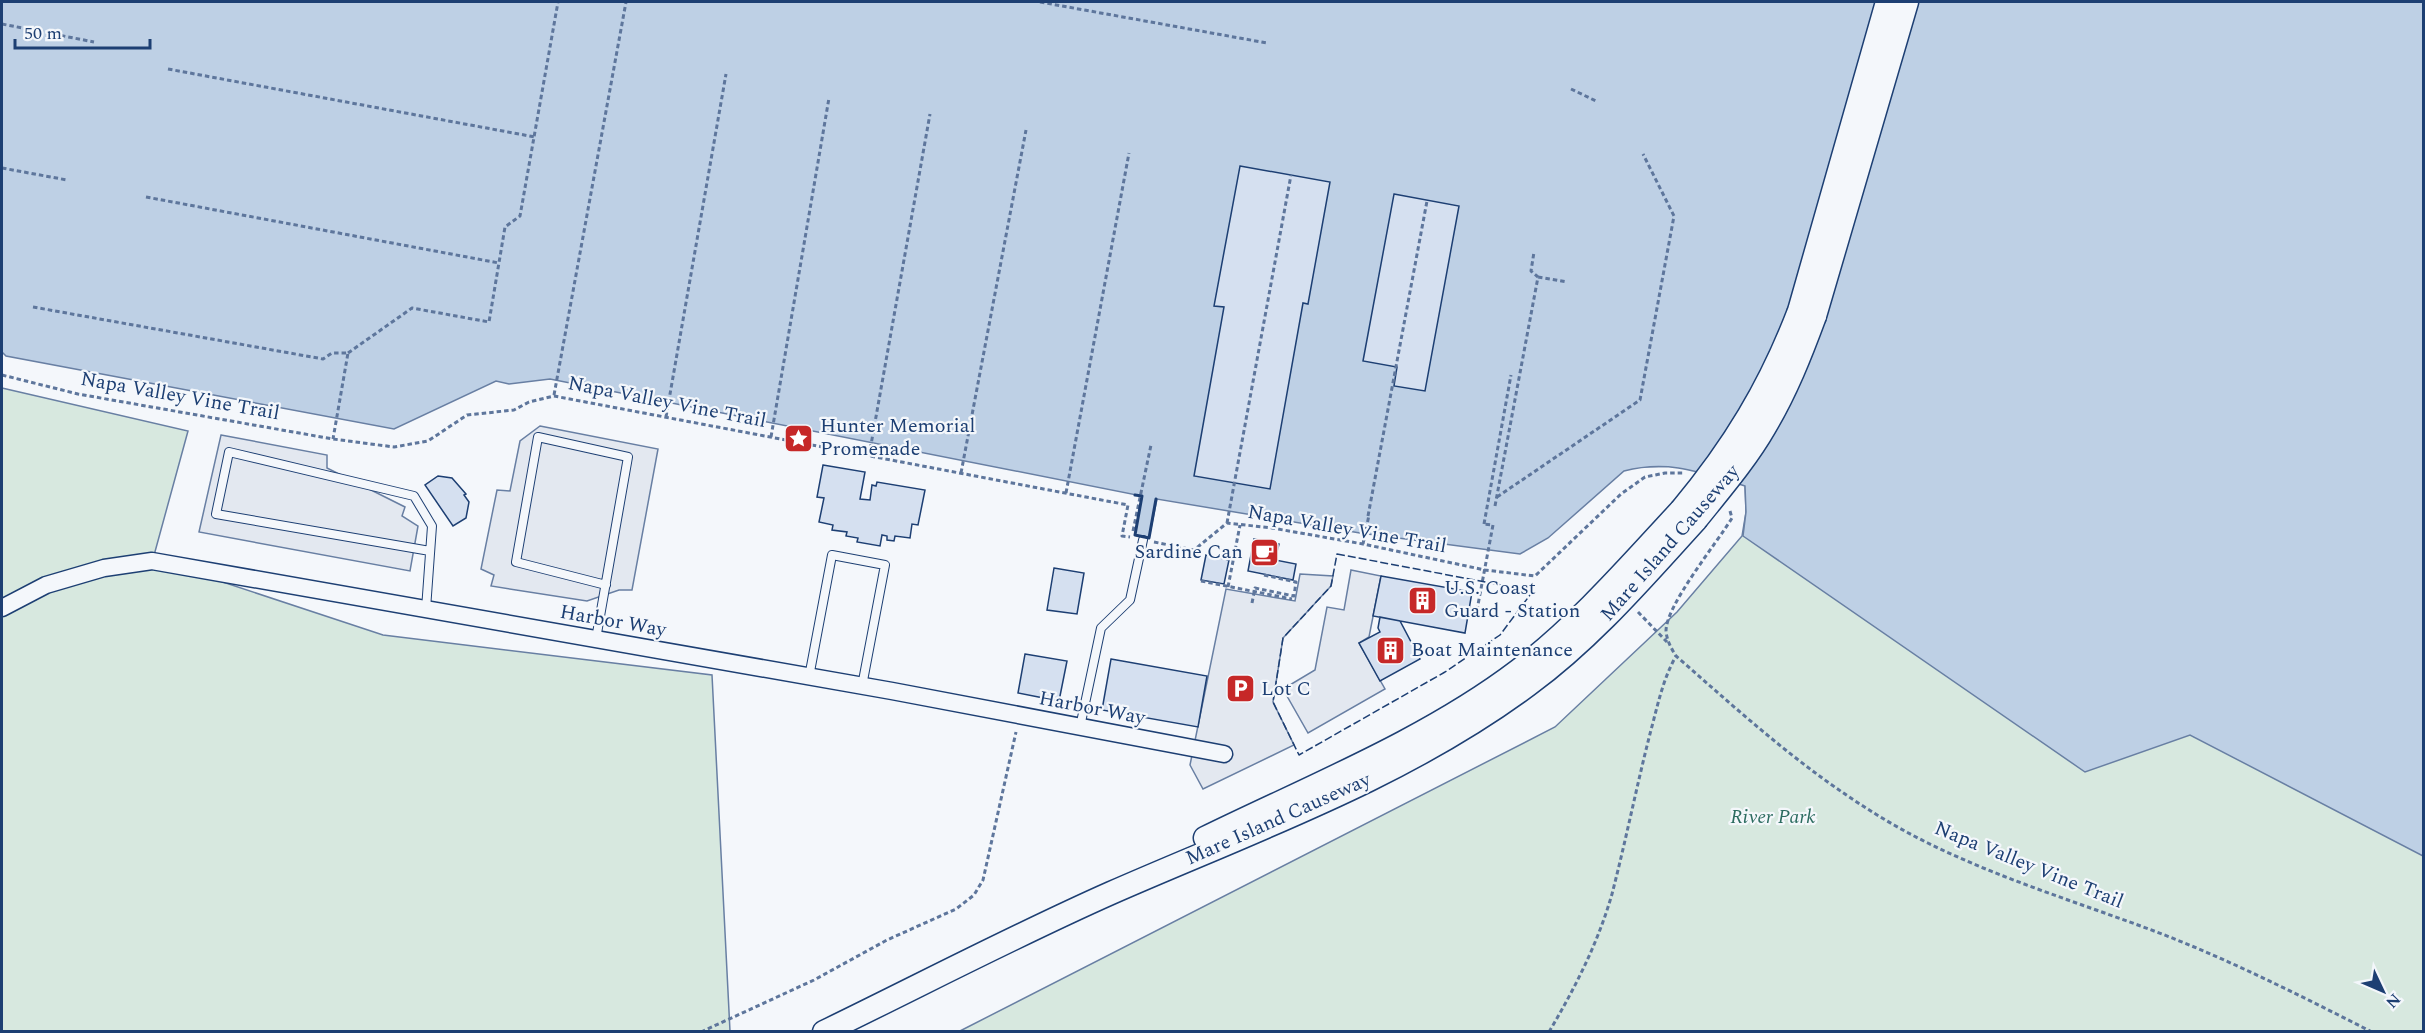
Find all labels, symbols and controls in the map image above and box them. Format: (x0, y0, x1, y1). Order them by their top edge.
scale bar (15, 12, 150, 50)
text: 50 m (24, 20, 62, 47)
street label: Napa Valley Vine Trail (78, 364, 282, 428)
street label: Napa Valley Vine Trail (565, 368, 769, 436)
place label: Hunter Memorial Promenade (820, 411, 975, 464)
place icon: Hunter Memorial Promenade (783, 422, 815, 454)
street label: Mare Island Causeway (1593, 457, 1748, 628)
street label: Napa Valley Vine Trail (1245, 497, 1449, 561)
cafe icon: Sardine Can (1248, 536, 1280, 568)
place label: Sardine Can (1135, 537, 1243, 567)
place label: U.S. Coast Guard - Station (1444, 573, 1580, 626)
building icon: U.S. Coast Guard - Station (1407, 584, 1439, 616)
street label: Harbor Way (557, 597, 670, 645)
building icon: Boat Maintenance (1374, 634, 1406, 666)
place label: Boat Maintenance (1411, 635, 1573, 665)
parking icon: Lot C (1224, 673, 1256, 705)
place label: Lot C (1261, 674, 1311, 704)
street label: Harbor Way (1036, 683, 1149, 733)
street label: Mare Island Causeway (1181, 764, 1377, 873)
park label: River Park (1730, 802, 1816, 832)
street label: Napa Valley Vine Trail (1930, 813, 2128, 917)
north arrow (2353, 961, 2413, 1021)
text: N (2380, 988, 2406, 1014)

